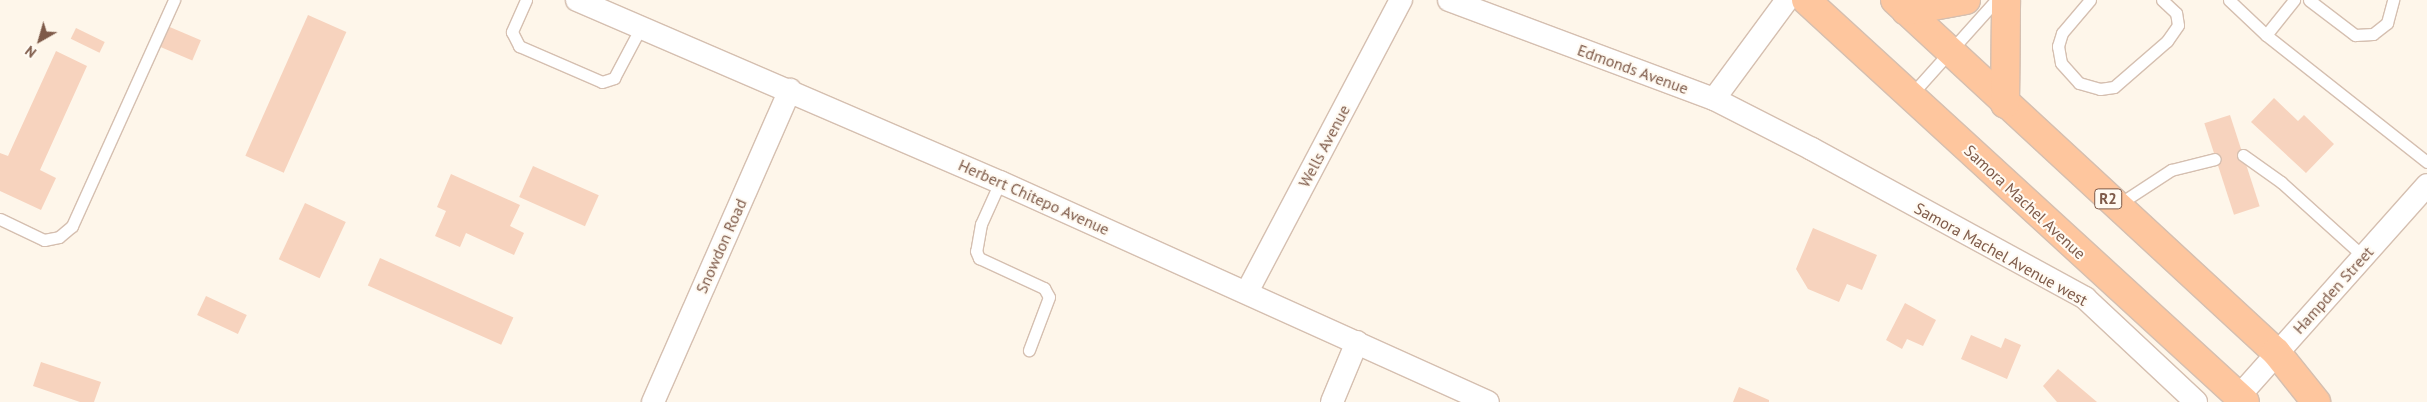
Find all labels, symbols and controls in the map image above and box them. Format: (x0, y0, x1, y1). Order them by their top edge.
north arrow (15, 15, 65, 65)
street label: Edmonds Avenue (1575, 40, 1691, 98)
text: N (22, 42, 40, 62)
street label: Wells Avenue (1294, 101, 1354, 191)
street label: Samora Machel Avenue (1960, 141, 2090, 263)
street label: Herbert Chitepo Avenue (955, 155, 1113, 239)
road number: R2 (2093, 186, 2123, 212)
street label: Snowdon Road (692, 196, 750, 296)
street label: Samora Machel Avenue west (1911, 198, 2091, 310)
street label: Hampden Street (2289, 242, 2377, 338)

